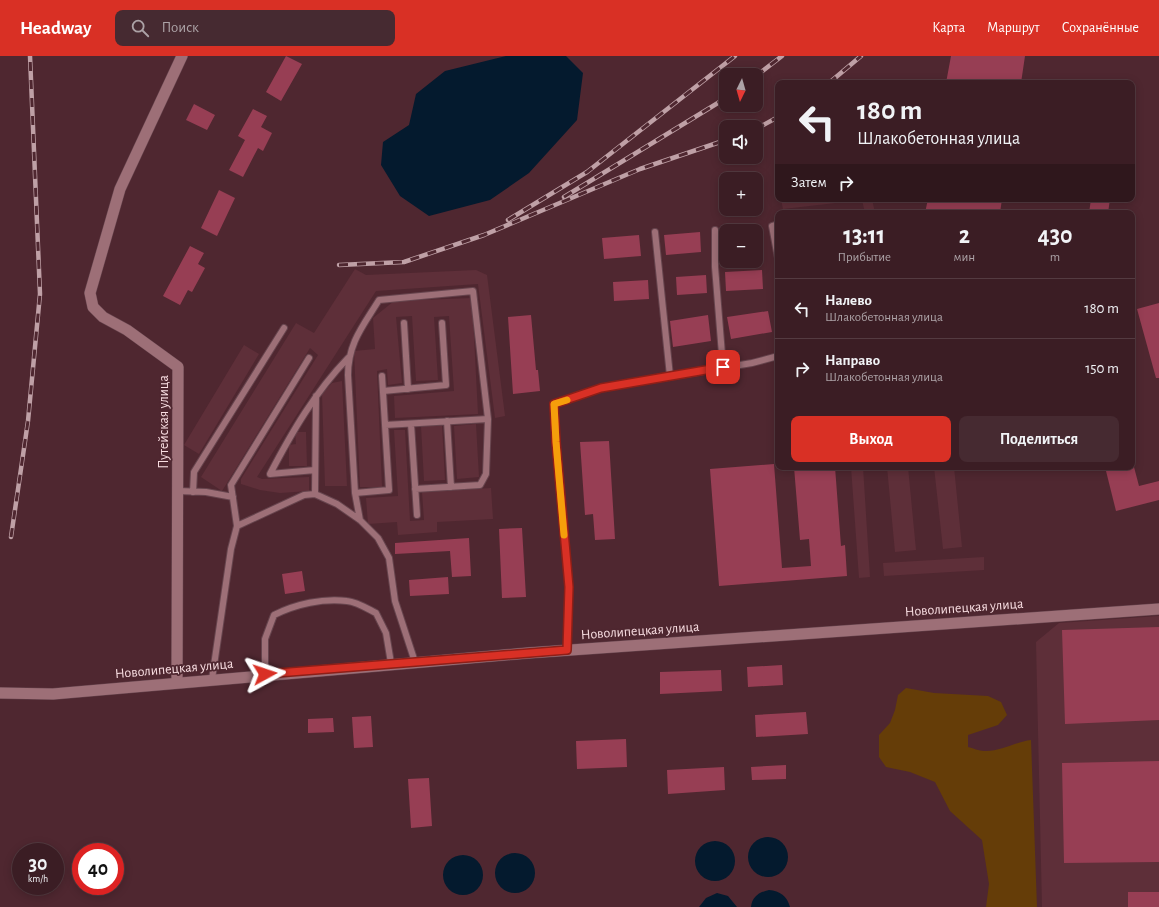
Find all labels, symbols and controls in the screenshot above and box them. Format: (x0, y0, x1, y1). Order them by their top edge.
search box (115, 10, 395, 46)
icon: search (129, 17, 151, 39)
text: Headway (20, 19, 91, 38)
text: Поиск (161, 20, 199, 35)
text: Карта (932, 21, 965, 35)
text: Маршрут (987, 21, 1040, 35)
text: Сохранённые (1062, 21, 1139, 35)
north arrow (719, 68, 763, 112)
map controls (719, 68, 763, 268)
icon: left (791, 96, 843, 148)
text: 180 m (857, 97, 922, 125)
button: sound (719, 120, 763, 164)
text: Шлакобетонная улица (857, 130, 1020, 148)
button: + (719, 172, 763, 216)
icon: right (835, 172, 857, 194)
text: Затем (791, 175, 827, 190)
button: − (719, 224, 763, 268)
text: 13:11 (843, 224, 885, 248)
text: 2 (959, 224, 970, 248)
text: 430 (1038, 224, 1072, 248)
text: Прибытие (837, 251, 891, 264)
text: мин (954, 251, 975, 264)
text: m (1050, 251, 1060, 264)
text: Налево (825, 293, 872, 308)
icon: left (791, 298, 813, 320)
text: 180 m (1084, 301, 1119, 316)
text: Шлакобетонная улица (825, 311, 943, 324)
pin (706, 350, 740, 384)
text: Направо (825, 353, 880, 368)
icon: arrive (712, 356, 734, 378)
icon: right (791, 358, 813, 380)
text: 150 m (1085, 361, 1119, 376)
text: Шлакобетонная улица (825, 371, 943, 384)
street label: Путейская улица (157, 375, 171, 469)
button: Выход (791, 416, 951, 462)
button: Поделиться (959, 416, 1119, 462)
street label: Новолипецкая улица (904, 597, 1024, 619)
street label: Новолипецкая улица (580, 620, 700, 642)
position arrow (244, 653, 286, 695)
street label: Новолипецкая улица (114, 657, 234, 681)
speed limit sign: 40 (72, 843, 124, 895)
text: 30 (28, 854, 48, 874)
text: km/h (28, 874, 48, 884)

